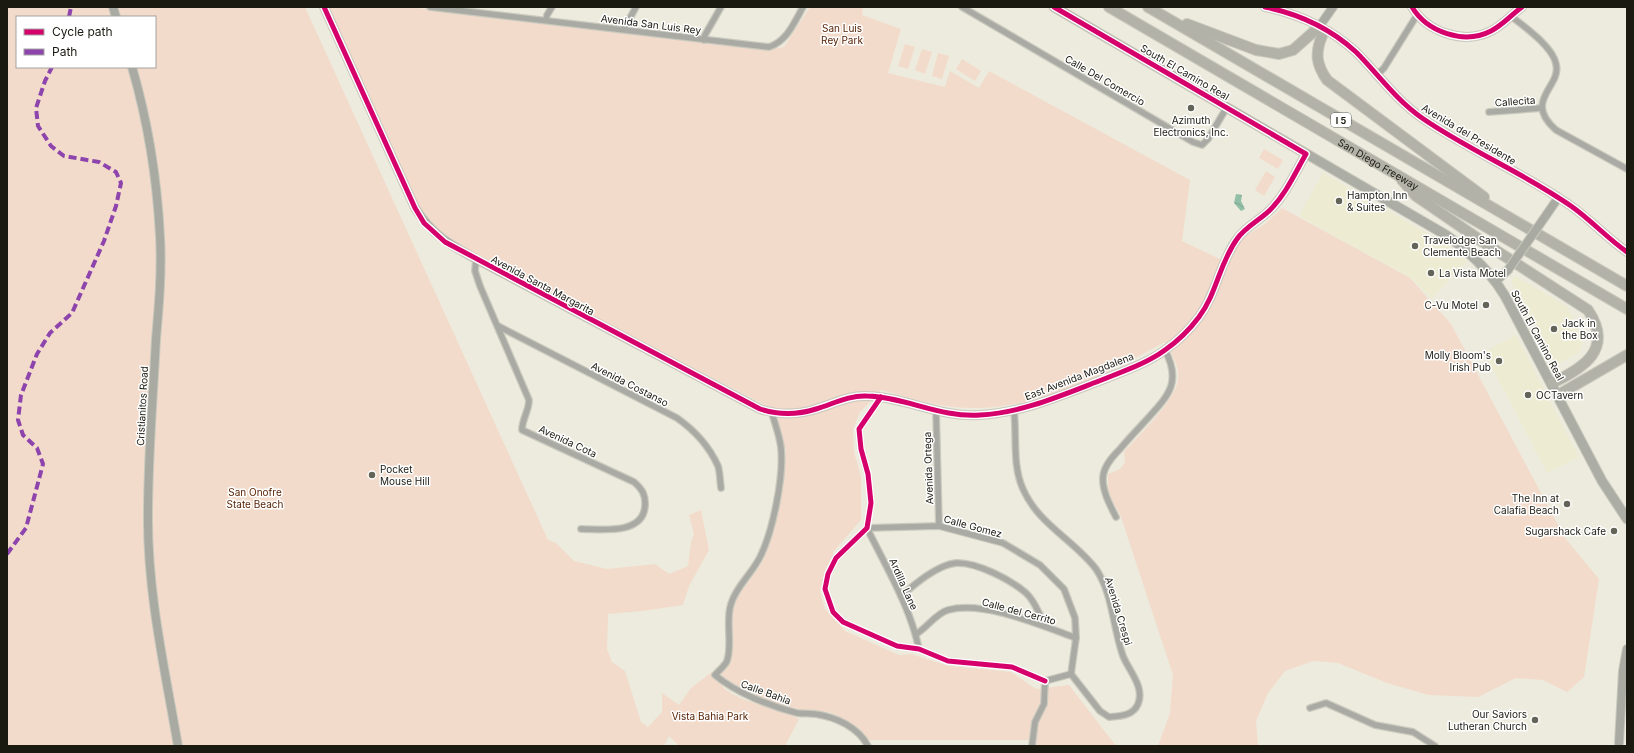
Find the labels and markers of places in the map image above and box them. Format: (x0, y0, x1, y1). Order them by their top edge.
marker: Azimuth Electronics, Inc. (1186, 103, 1196, 113)
place label: Azimuth Electronics, Inc. (1153, 114, 1229, 138)
place label: Hampton Inn & Suites (1347, 189, 1407, 213)
marker: Hampton Inn & Suites (1334, 196, 1344, 206)
place label: Travelodge San Clemente Beach (1423, 234, 1501, 258)
marker: Travelodge San Clemente Beach (1410, 241, 1420, 251)
place label: La Vista Motel (1439, 267, 1506, 279)
marker: La Vista Motel (1426, 268, 1436, 278)
place label: C-Vu Motel (1425, 299, 1478, 311)
marker: C-Vu Motel (1481, 300, 1491, 310)
place label: Jack in the Box (1562, 317, 1598, 341)
marker: Jack in the Box (1549, 324, 1559, 334)
place label: Molly Bloom's Irish Pub (1425, 349, 1491, 373)
marker: Molly Bloom's Irish Pub (1494, 356, 1504, 366)
place label: OCTavern (1536, 389, 1583, 401)
marker: OCTavern (1523, 390, 1533, 400)
place label: Pocket Mouse Hill (380, 463, 430, 487)
marker: Pocket Mouse Hill (367, 470, 377, 480)
place label: The Inn at Calafia Beach (1494, 492, 1560, 516)
marker: The Inn at Calafia Beach (1562, 499, 1572, 509)
place label: Sugarshack Cafe (1525, 525, 1606, 537)
marker: Sugarshack Cafe (1609, 526, 1619, 536)
place label: Our Saviors Lutheran Church (1448, 708, 1527, 732)
marker: Our Saviors Lutheran Church (1530, 715, 1540, 725)

